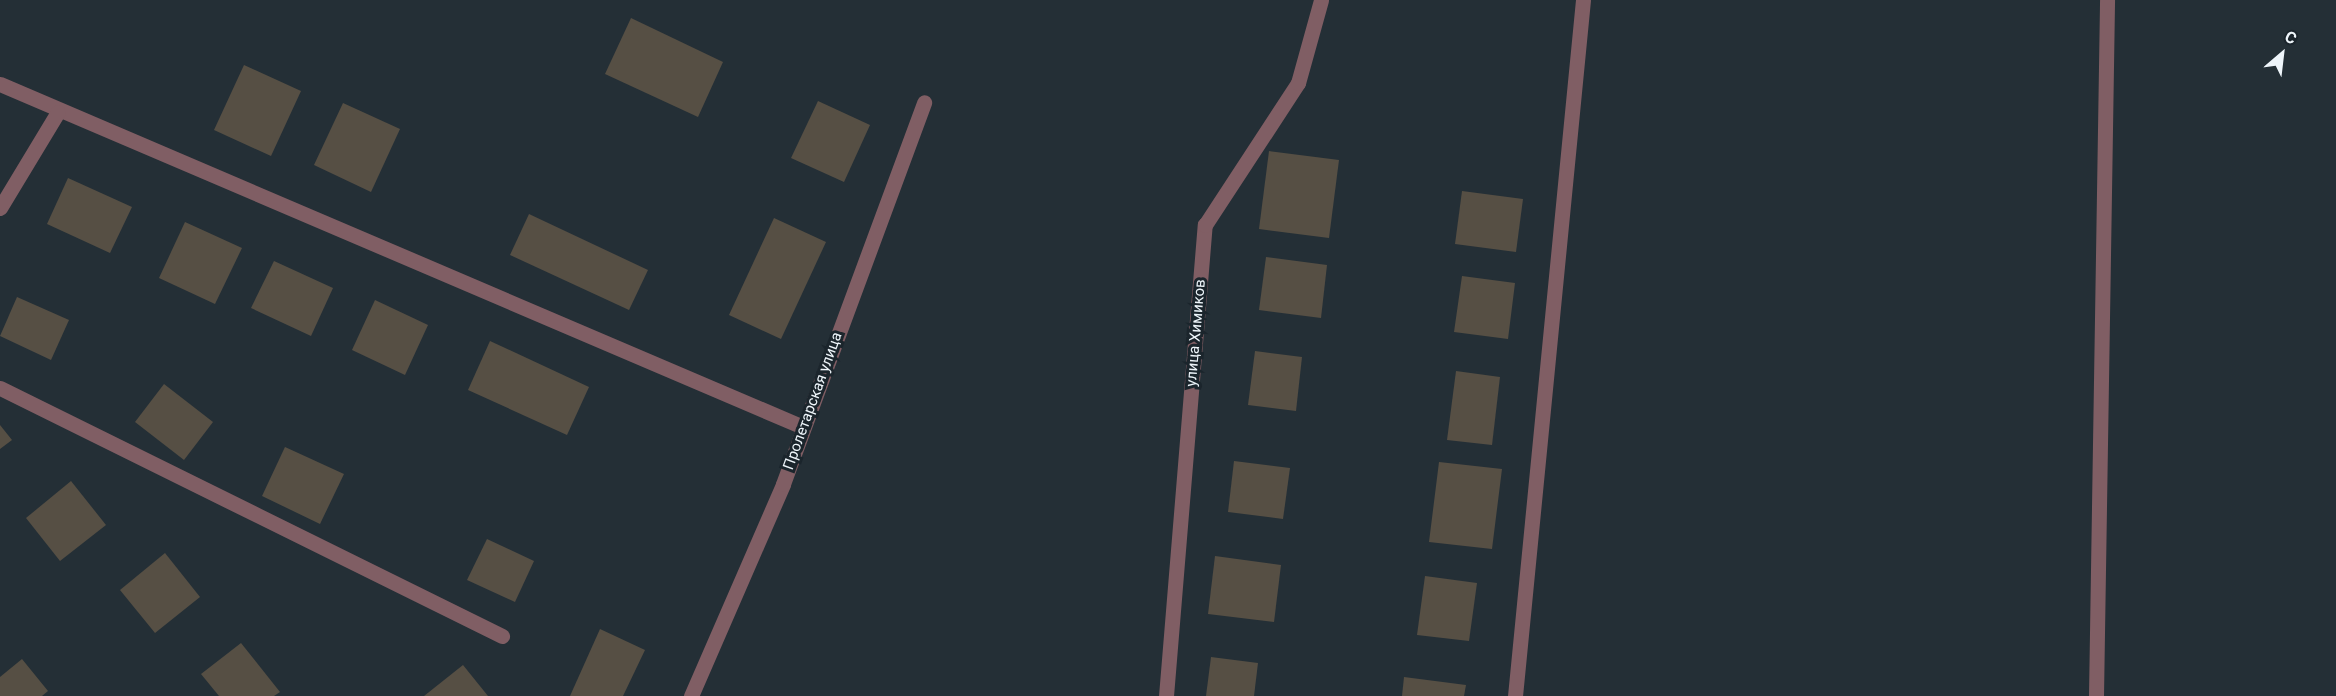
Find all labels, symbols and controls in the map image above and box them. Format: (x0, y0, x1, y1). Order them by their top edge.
north arrow (2252, 24, 2312, 84)
text: С (2282, 27, 2300, 49)
street label: улица Химиков (1182, 279, 1210, 387)
street label: Пролетарская улица (780, 330, 846, 472)

